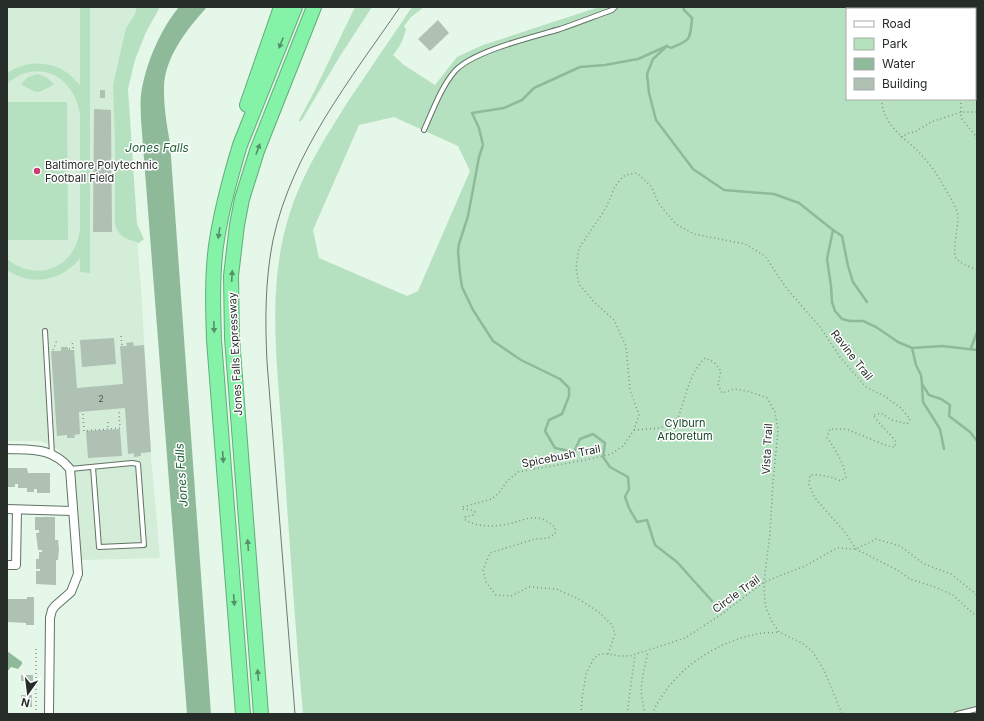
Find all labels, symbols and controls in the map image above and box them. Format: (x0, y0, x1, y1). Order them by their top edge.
legend (846, 8, 976, 100)
text: Road (882, 16, 911, 31)
text: Park (882, 36, 908, 51)
one-way arrow (278, 38, 284, 49)
text: Water (882, 56, 916, 71)
text: Building (882, 76, 927, 91)
water label: Jones Falls (125, 140, 189, 155)
one-way arrow (255, 143, 261, 155)
place label: Baltimore Polytechnic Football Field (45, 158, 158, 185)
marker: Baltimore Polytechnic Football Field (32, 166, 42, 176)
one-way arrow (215, 227, 221, 239)
one-way arrow (228, 270, 235, 282)
street label: Jones Falls Expressway (225, 292, 245, 416)
one-way arrow (210, 321, 217, 333)
street label: Ravine Trail (828, 327, 876, 383)
house number: 2 (98, 393, 104, 404)
park label: Cylburn Arboretum (657, 416, 713, 443)
street label: Vista Trail (759, 423, 775, 475)
street label: Spicebush Trail (520, 442, 602, 470)
water label: Jones Falls (171, 443, 191, 507)
one-way arrow (220, 451, 227, 463)
one-way arrow (244, 539, 251, 552)
street label: Circle Trail (710, 572, 762, 616)
one-way arrow (231, 594, 238, 606)
one-way arrow (254, 669, 261, 681)
north arrow (8, 673, 48, 713)
text: N (20, 695, 31, 711)

